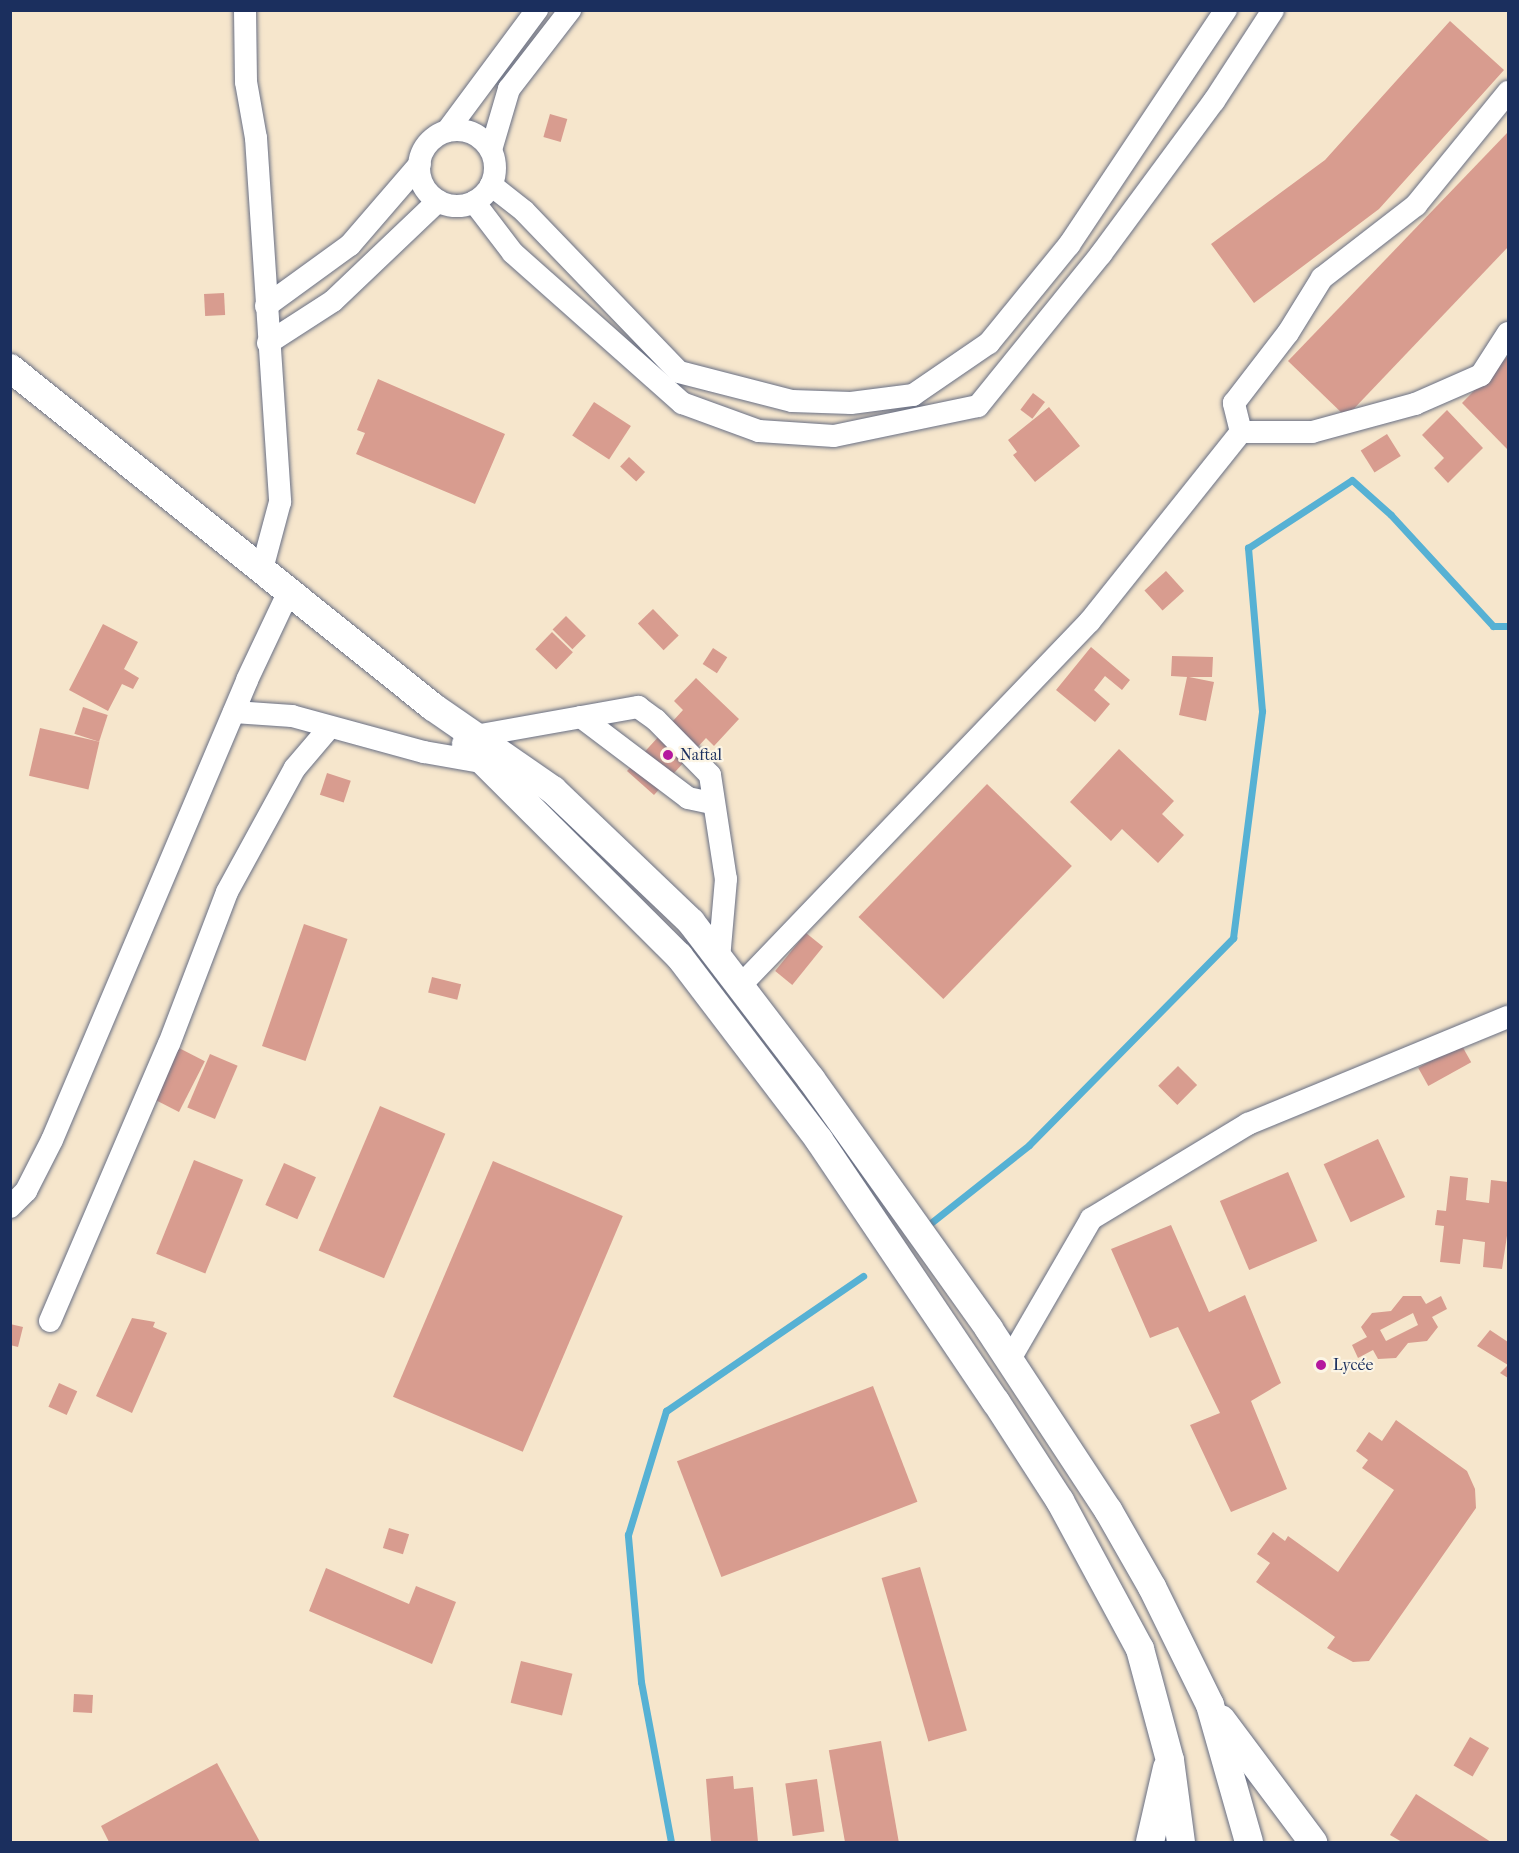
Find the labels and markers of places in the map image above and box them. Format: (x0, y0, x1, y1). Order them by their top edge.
place label: Naftal (680, 745, 722, 765)
marker: Naftal (661, 748, 675, 762)
place label: Lycée (1333, 1355, 1373, 1375)
marker: Lycée (1314, 1358, 1328, 1372)

